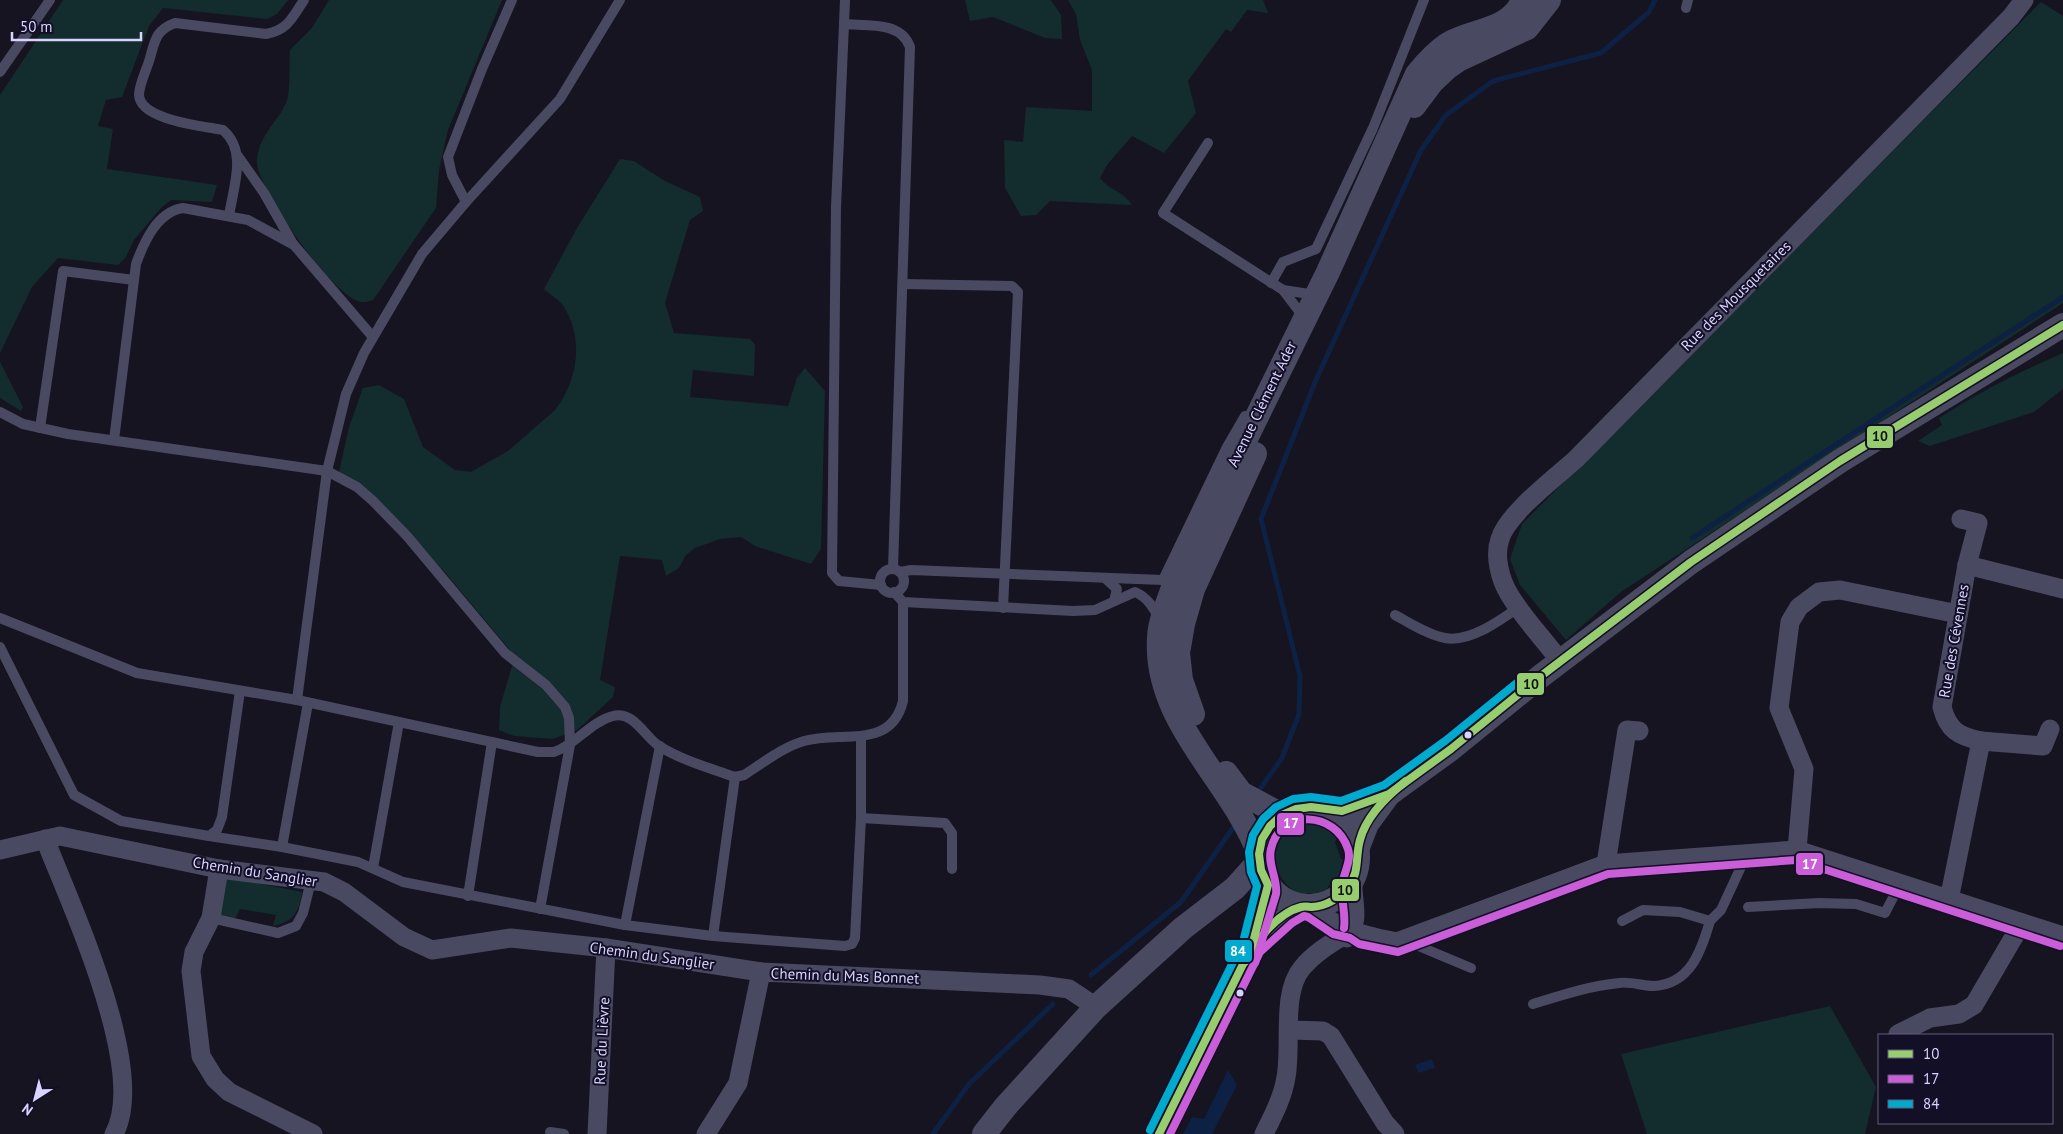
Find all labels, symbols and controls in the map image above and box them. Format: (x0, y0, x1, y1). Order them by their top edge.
scale bar (12, 10, 141, 42)
text: 50 m (20, 17, 53, 36)
street label: Rue des Mousquetaires (1677, 237, 1795, 355)
street label: Avenue Clément Ader (1223, 338, 1300, 470)
line badge: 10 (1866, 425, 1894, 449)
text: 10 (1872, 427, 1888, 445)
street label: Rue des Cévennes (1934, 583, 1973, 699)
line badge: 10 (1516, 672, 1545, 696)
text: 10 (1523, 675, 1539, 693)
unlabelled marker (1463, 730, 1473, 740)
line badge: 17 (1276, 812, 1305, 836)
text: 17 (1283, 814, 1299, 832)
street label: Chemin du Sanglier (191, 852, 319, 891)
line badge: 17 (1795, 852, 1824, 876)
text: 17 (1802, 855, 1818, 873)
line badge: 10 (1331, 878, 1360, 902)
text: 10 (1337, 881, 1353, 899)
street label: Chemin du Sanglier (588, 937, 716, 974)
line badge: 84 (1224, 939, 1253, 963)
text: 84 (1230, 942, 1246, 960)
street label: Chemin du Mas Bonnet (770, 963, 920, 988)
unlabelled marker (1235, 988, 1245, 998)
street label: Rue du Lièvre (590, 997, 613, 1085)
legend (1878, 1034, 2053, 1124)
text: 10 (1923, 1044, 1939, 1063)
text: 17 (1923, 1069, 1939, 1088)
north arrow (10, 1074, 60, 1124)
text: 84 (1923, 1094, 1939, 1113)
text: N (18, 1100, 36, 1120)

